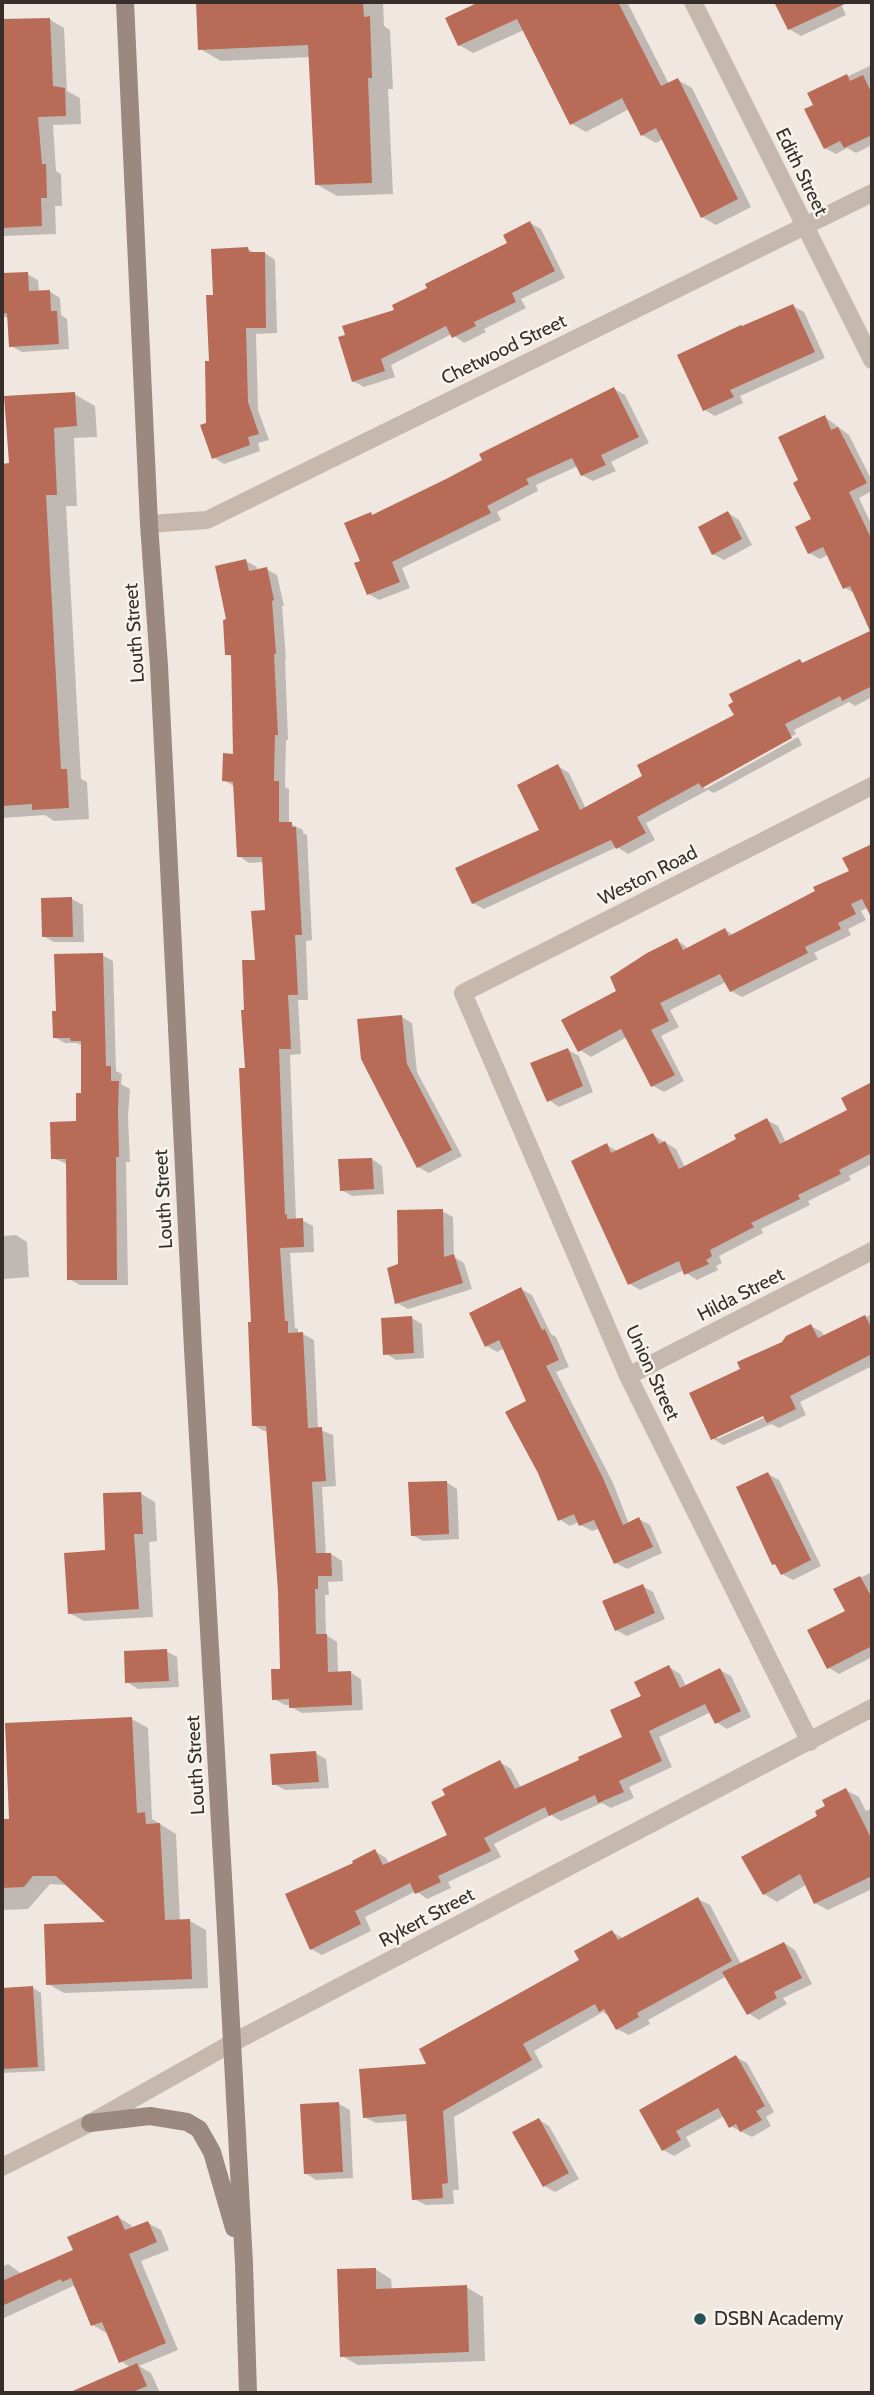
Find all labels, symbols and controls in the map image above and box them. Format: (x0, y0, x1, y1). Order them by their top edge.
street label: Edith Street (770, 124, 832, 220)
street label: Chetwood Street (438, 310, 570, 390)
street label: Louth Street (120, 583, 150, 683)
street label: Weston Road (595, 841, 701, 911)
street label: Louth Street (150, 1149, 178, 1249)
street label: Hilda Street (694, 1263, 788, 1327)
street label: Union Street (620, 1322, 684, 1424)
street label: Louth Street (182, 1715, 210, 1815)
street label: Rykert Street (376, 1883, 478, 1953)
place label: DSBN Academy (714, 2308, 843, 2330)
marker: DSBN Academy (692, 2311, 708, 2327)

